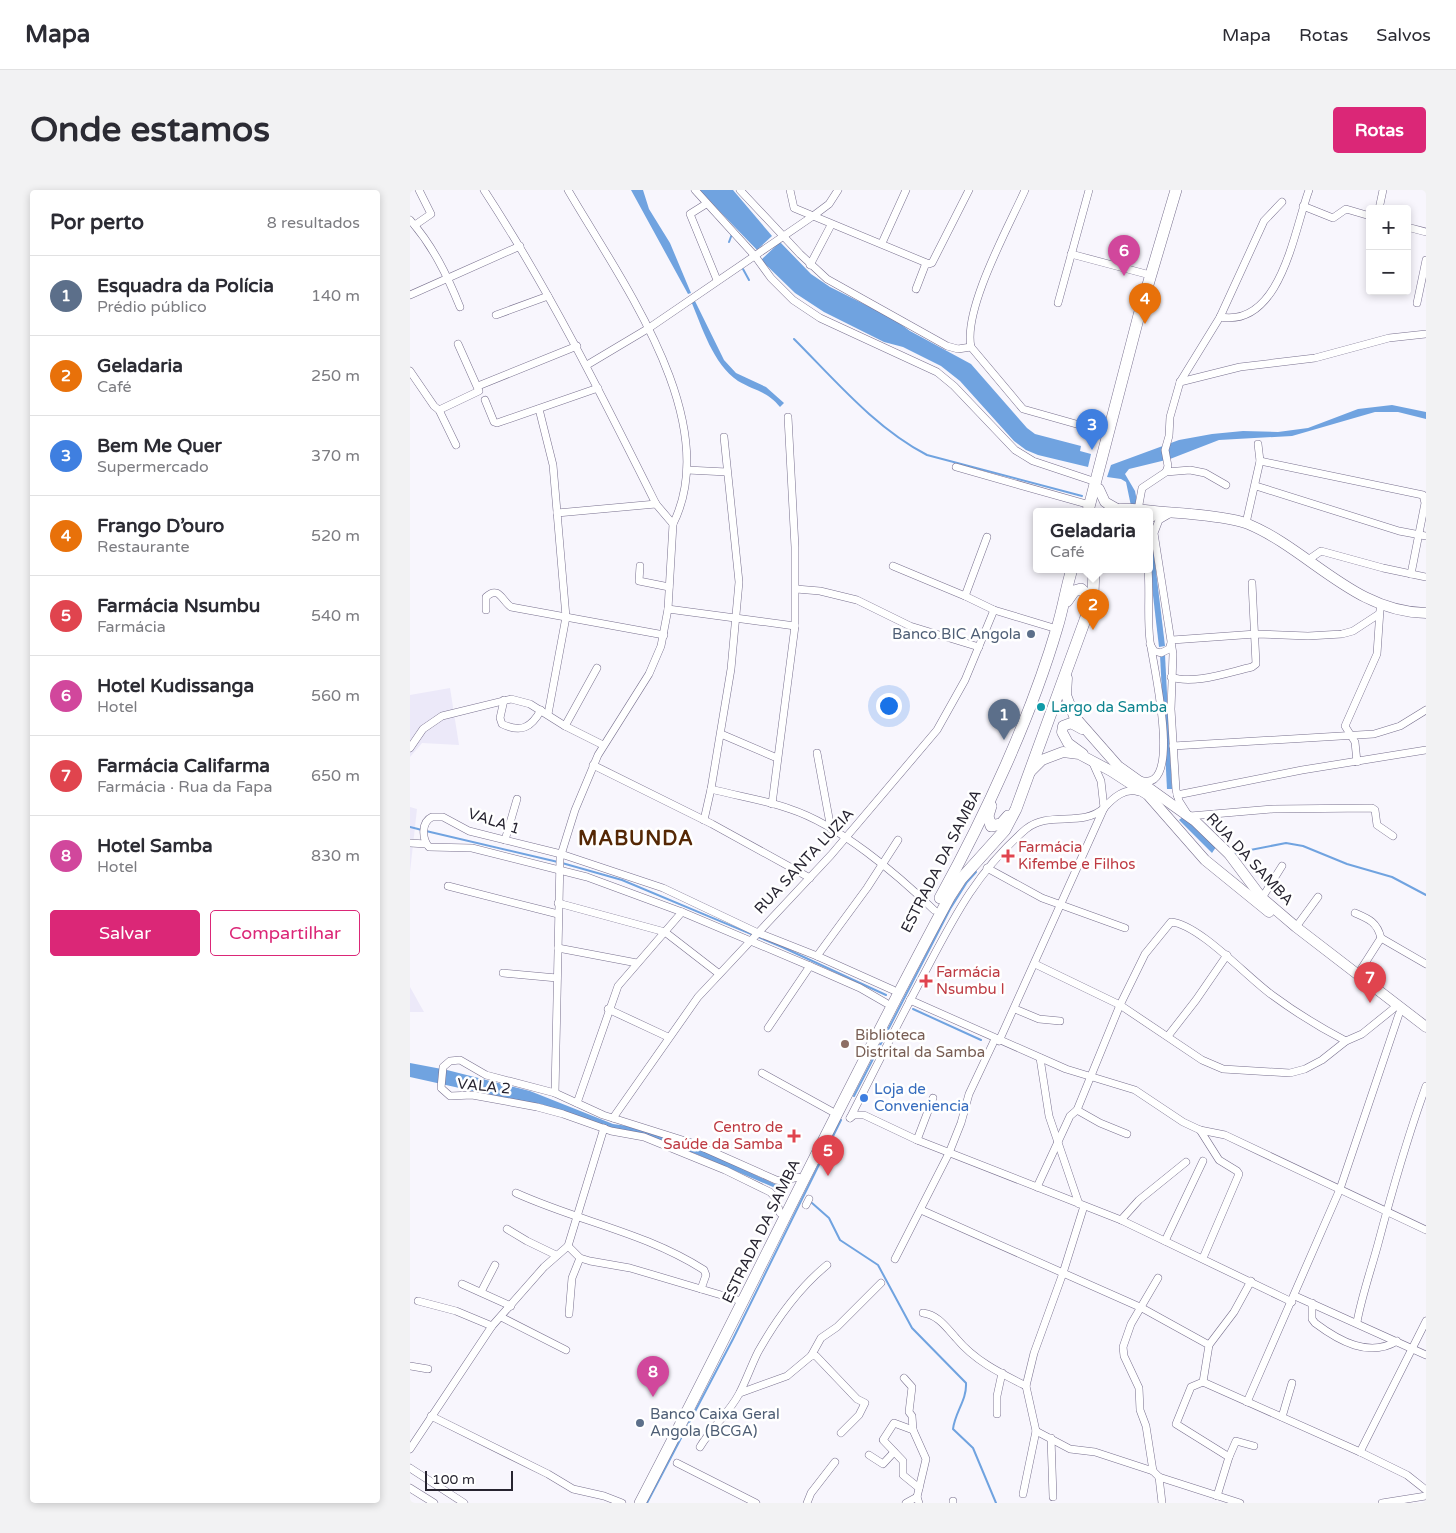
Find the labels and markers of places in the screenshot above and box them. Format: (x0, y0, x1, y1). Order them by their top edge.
pin: 6 (1108, 235, 1140, 276)
pin: 4 (1129, 283, 1161, 324)
pin: 3 (1076, 409, 1108, 450)
pin: 2 (1077, 589, 1109, 630)
place label: Banco BIC Angola (892, 625, 1021, 643)
marker: Banco BIC Angola (1025, 628, 1037, 640)
place label: Largo da Samba (1051, 698, 1167, 716)
pin: 1 (988, 699, 1020, 740)
marker: Largo da Samba (1035, 701, 1047, 713)
place label: Farmácia Kifembe e Filhos (1018, 838, 1135, 873)
marker: Farmácia Kifembe e Filhos (1002, 850, 1014, 862)
pin: 7 (1354, 962, 1386, 1003)
place label: Farmácia Nsumbu I (936, 963, 1005, 998)
marker: Farmácia Nsumbu I (920, 975, 932, 987)
place label: Biblioteca Distrital da Samba (855, 1026, 985, 1061)
marker: Biblioteca Distrital da Samba (839, 1038, 851, 1050)
place label: Loja de Conveniencia (874, 1080, 969, 1115)
marker: Loja de Conveniencia (858, 1092, 870, 1104)
place label: Centro de Saúde da Samba (663, 1118, 783, 1153)
marker: Centro de Saúde da Samba (787, 1129, 801, 1143)
pin: 5 (812, 1135, 844, 1176)
pin: 8 (637, 1356, 669, 1397)
place label: Banco Caixa Geral Angola (BCGA) (650, 1405, 780, 1440)
marker: Banco Caixa Geral Angola (BCGA) (634, 1417, 646, 1429)

